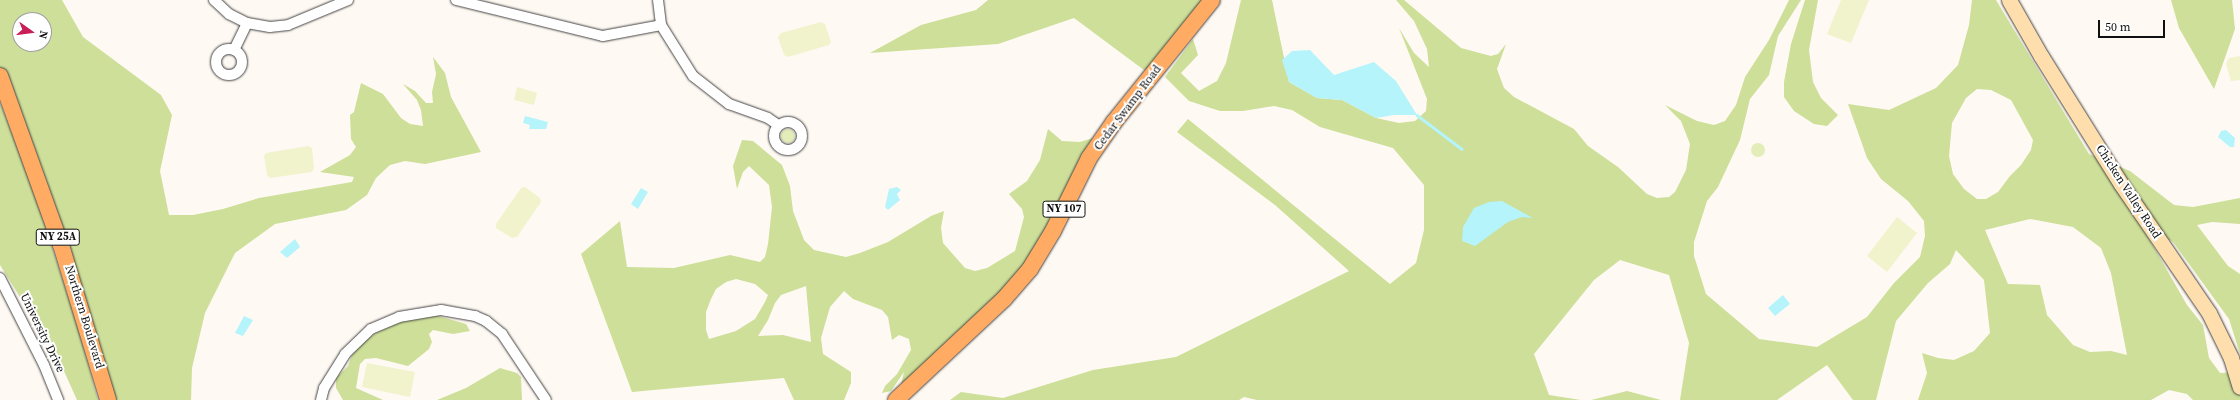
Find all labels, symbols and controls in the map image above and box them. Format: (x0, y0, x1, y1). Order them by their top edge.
north arrow (12, 12, 52, 52)
scale bar (2100, 12, 2167, 38)
text: 50 m (2105, 19, 2131, 35)
text: N (35, 29, 51, 40)
street label: Cedar Swamp Road (1091, 63, 1165, 153)
street label: Chicken Valley Road (2092, 142, 2164, 242)
road number: NY 107 (1042, 200, 1086, 218)
road number: NY 25A (35, 228, 81, 246)
street label: Northern Boulevard (61, 264, 107, 370)
street label: University Drive (17, 291, 67, 375)

